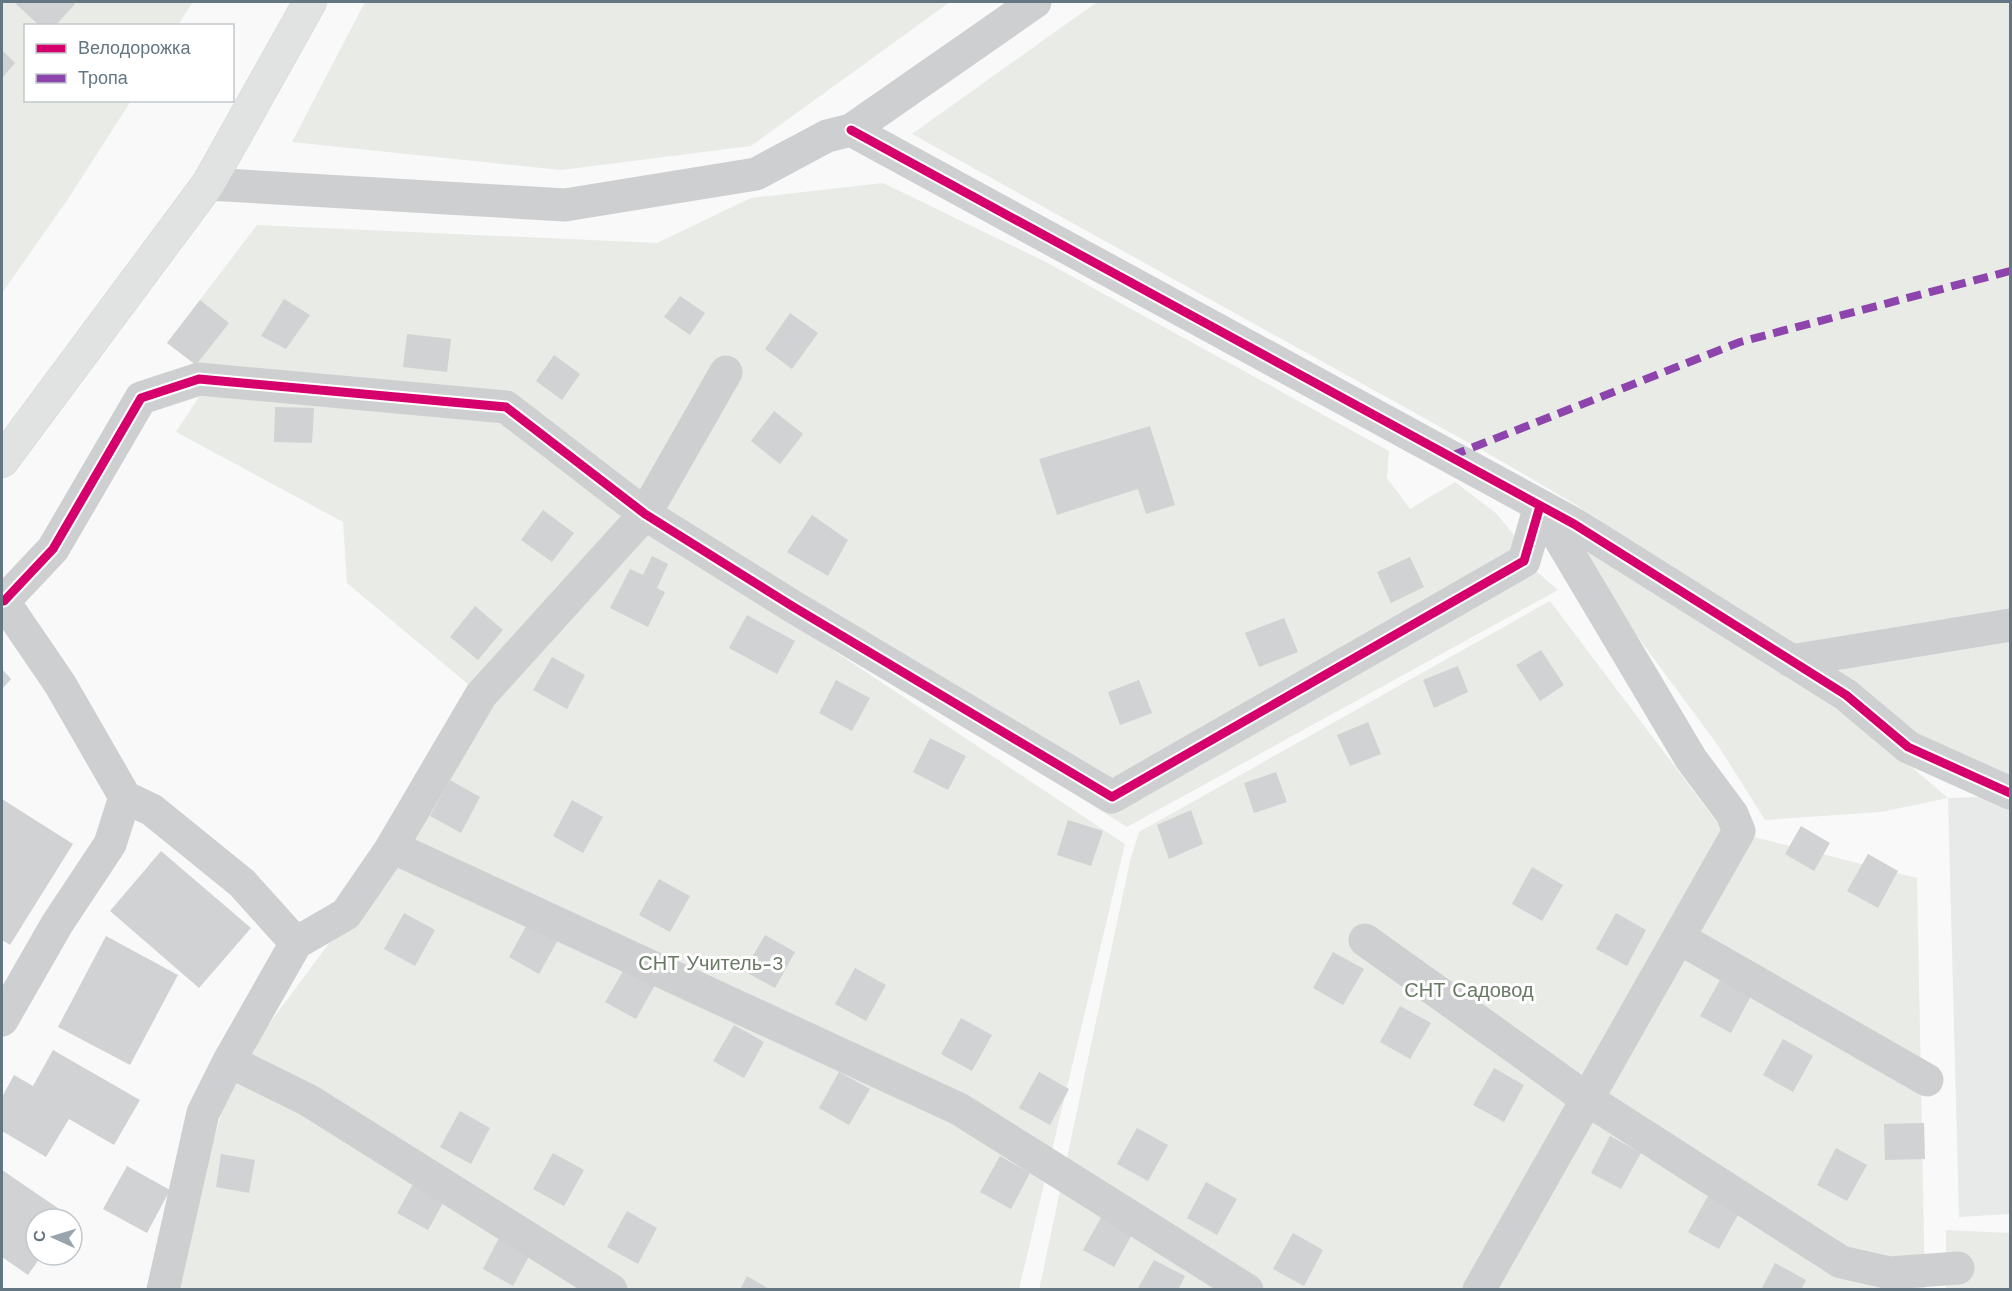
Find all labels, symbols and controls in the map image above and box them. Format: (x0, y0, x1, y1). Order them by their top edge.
legend (24, 24, 234, 102)
text: Велодорожка (78, 37, 191, 58)
text: Тропа (78, 67, 129, 88)
park label: СНТ Учитель-3 (638, 951, 784, 975)
park label: СНТ Садовод (1404, 978, 1534, 1002)
north arrow (24, 1207, 84, 1267)
text: С (30, 1229, 49, 1242)

